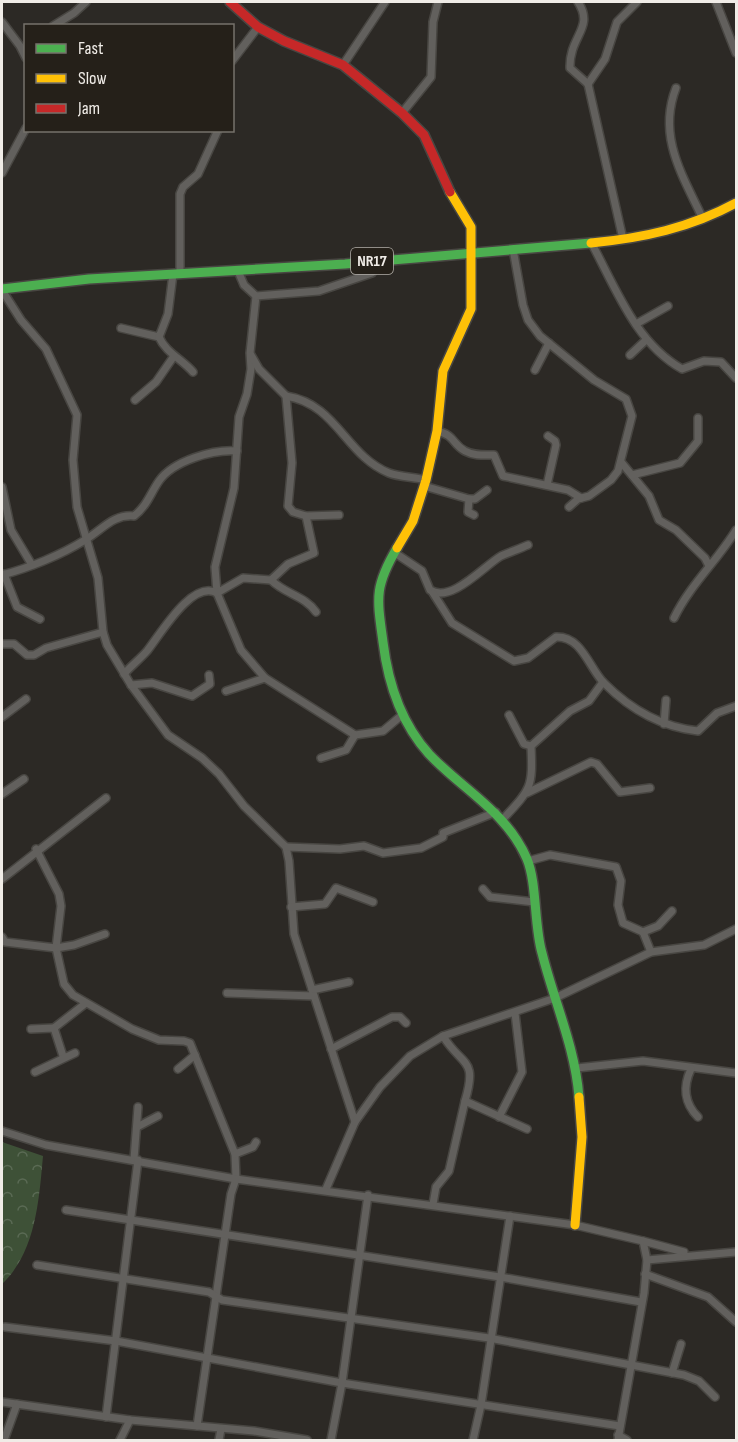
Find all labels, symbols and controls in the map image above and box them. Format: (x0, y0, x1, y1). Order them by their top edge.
legend (24, 24, 234, 132)
text: Fast (78, 38, 104, 59)
text: Slow (78, 68, 107, 89)
text: Jam (77, 98, 100, 119)
road number: NR17 (351, 248, 393, 274)

